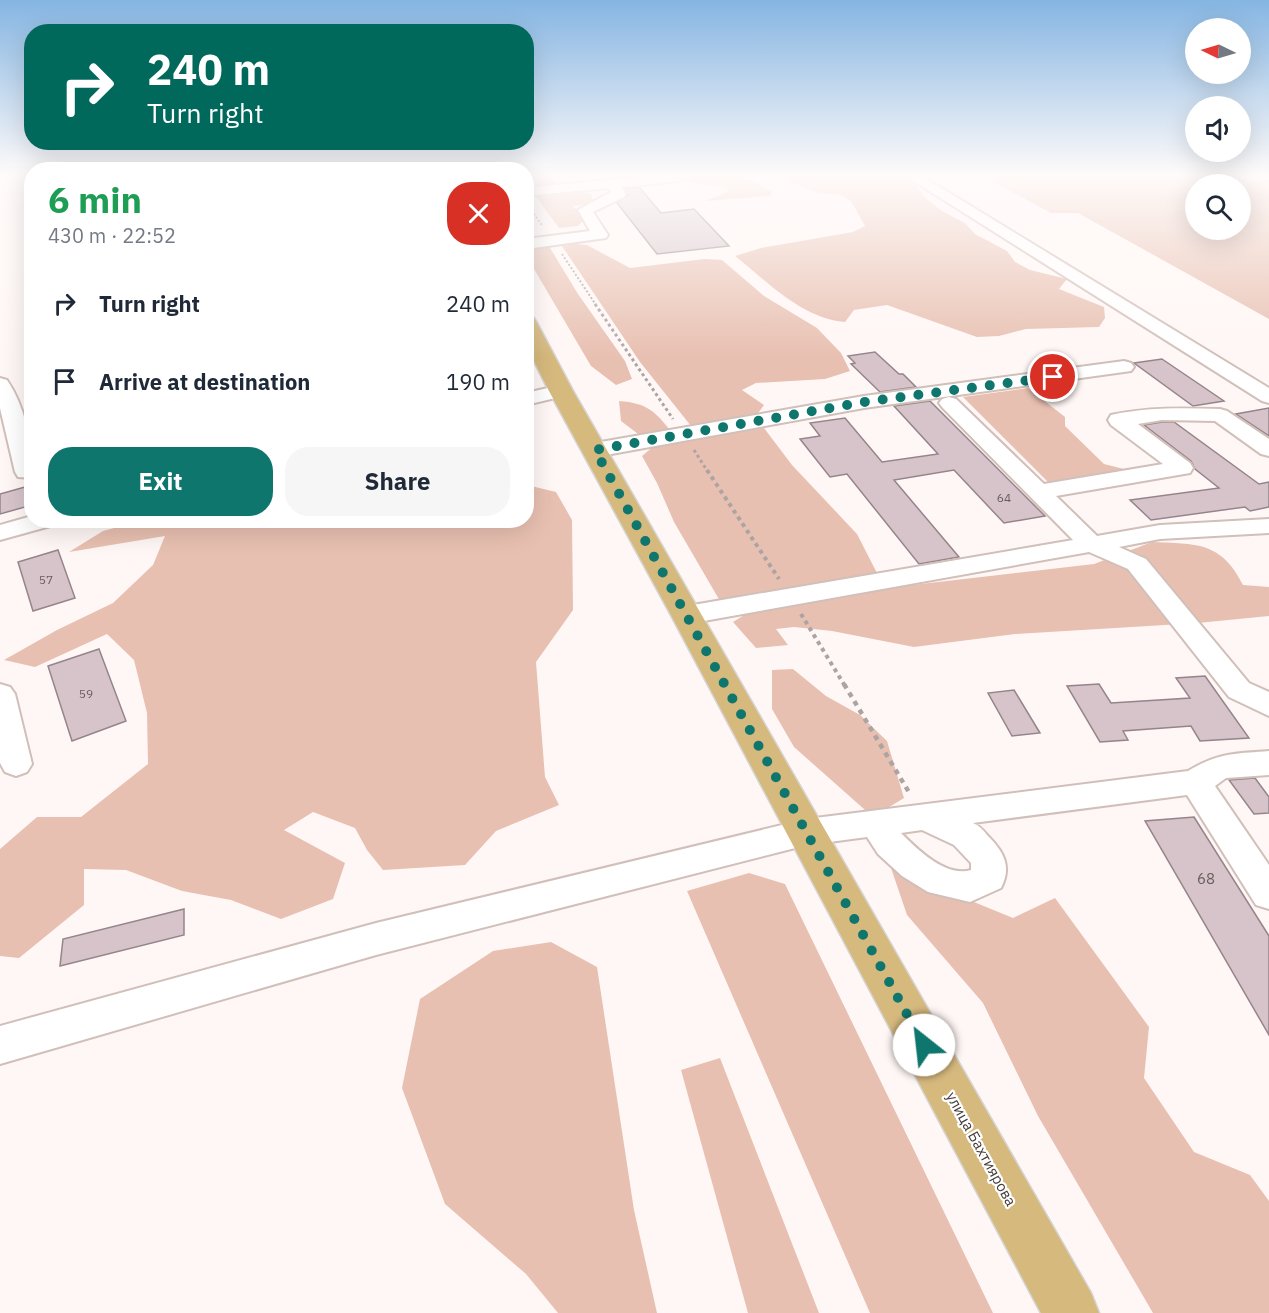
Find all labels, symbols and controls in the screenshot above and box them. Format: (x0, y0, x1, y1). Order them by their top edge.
north arrow (1185, 18, 1251, 84)
map controls (1185, 18, 1251, 240)
text: 240 m (147, 42, 270, 97)
icon: right (48, 48, 126, 126)
text: Turn right (147, 95, 264, 130)
button: sound (1185, 96, 1251, 162)
button: search (1185, 174, 1251, 240)
text: 6 min (48, 176, 142, 223)
button: close (447, 182, 510, 245)
text: 430 m · 22:52 (48, 222, 176, 249)
icon: right (48, 287, 81, 320)
text: Turn right (99, 289, 200, 318)
text: 240 m (446, 289, 510, 318)
pin (1027, 351, 1078, 402)
icon: arrive (1036, 360, 1069, 393)
icon: arrive (48, 365, 81, 398)
text: Arrive at destination (99, 367, 310, 396)
text: 190 m (446, 367, 510, 396)
button: Exit (48, 447, 273, 516)
button: Share (285, 447, 510, 516)
house number: 64 (997, 490, 1011, 505)
house number: 57 (39, 572, 53, 587)
house number: 59 (79, 686, 93, 701)
house number: 68 (1197, 869, 1215, 888)
position arrow (892, 1013, 956, 1077)
street label: улица Бахтиярова (942, 1088, 1021, 1209)

